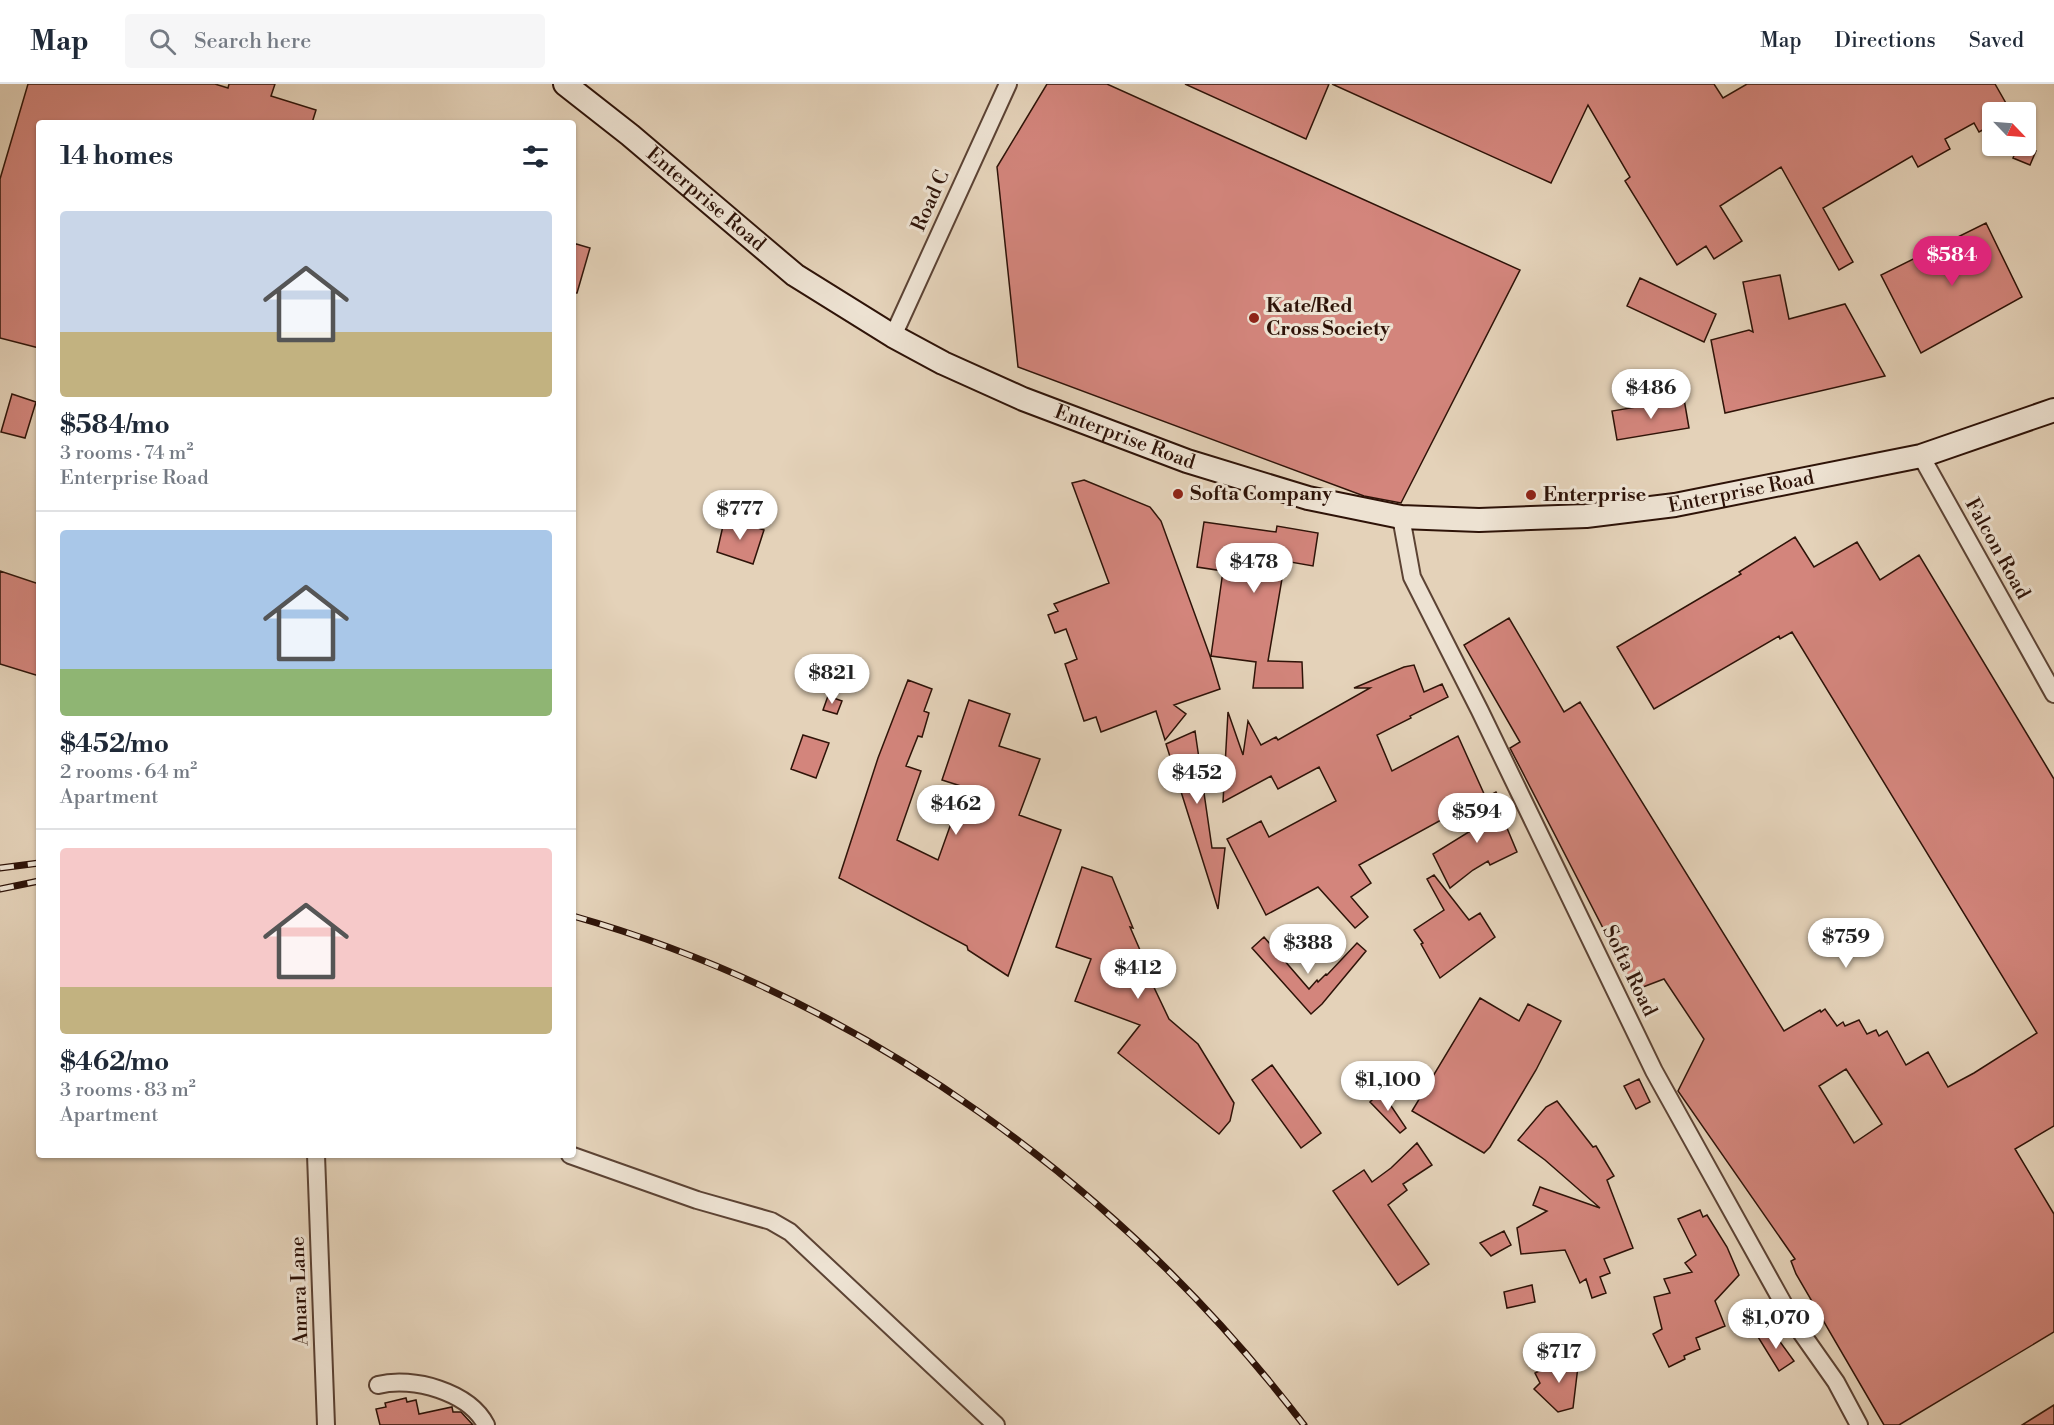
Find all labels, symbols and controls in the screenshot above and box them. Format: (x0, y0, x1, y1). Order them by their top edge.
search box (125, 14, 545, 68)
text: Map (30, 24, 89, 59)
icon: search (146, 25, 179, 58)
text: Search here (194, 28, 311, 55)
text: Map (1760, 28, 1802, 54)
text: Directions (1835, 28, 1936, 54)
text: Saved (1969, 28, 2024, 54)
north arrow (1982, 102, 2036, 156)
map controls (1982, 102, 2036, 156)
text: 14 homes (60, 140, 173, 172)
icon: filters (519, 140, 552, 173)
street label: Enterprise Road (641, 142, 771, 257)
street label: Road C (907, 167, 955, 235)
pin: $584 (1916, 236, 1988, 287)
text: $584 (1927, 243, 1977, 268)
icon: home (252, 250, 360, 358)
place label: Kate/Red Cross Society (1266, 294, 1391, 342)
marker: Kate/Red Cross Society (1247, 311, 1261, 325)
pin: $486 (1615, 369, 1687, 420)
text: $486 (1626, 376, 1676, 401)
street label: Enterprise Road (1051, 400, 1199, 475)
text: $584/mo (60, 409, 170, 441)
text: 3 rooms · 74 m² (60, 441, 193, 466)
street label: Enterprise Road (1666, 465, 1817, 519)
text: Enterprise Road (60, 466, 209, 491)
place label: Softa Company (1190, 482, 1333, 507)
place label: Enterprise (1543, 483, 1647, 508)
marker: Softa Company (1171, 487, 1185, 501)
marker: Enterprise (1524, 488, 1538, 502)
pin: $777 (704, 490, 776, 541)
street label: Falcon Road (1959, 494, 2035, 604)
text: $777 (717, 497, 763, 522)
pin: $478 (1218, 543, 1290, 594)
text: $478 (1230, 550, 1278, 575)
icon: home (252, 569, 360, 677)
pin: $821 (796, 654, 868, 705)
text: $821 (809, 661, 855, 686)
text: $452/mo (60, 728, 169, 760)
pin: $452 (1161, 754, 1233, 805)
text: 2 rooms · 64 m² (60, 760, 197, 785)
text: $452 (1172, 761, 1222, 786)
text: Apartment (60, 785, 158, 810)
pin: $462 (920, 785, 992, 836)
text: $462 (931, 792, 981, 817)
pin: $594 (1441, 793, 1513, 844)
text: $594 (1452, 800, 1502, 825)
icon: home (252, 887, 360, 995)
pin: $759 (1810, 918, 1882, 969)
street label: Softa Road (1596, 921, 1662, 1021)
pin: $388 (1272, 924, 1344, 975)
text: $759 (1822, 925, 1870, 950)
text: $388 (1283, 931, 1333, 956)
pin: $412 (1102, 949, 1174, 1000)
text: $412 (1114, 956, 1162, 981)
text: $462/mo (60, 1046, 169, 1078)
pin: $1,100 (1339, 1061, 1437, 1112)
text: $1,100 (1355, 1068, 1421, 1093)
text: 3 rooms · 83 m² (60, 1078, 196, 1103)
text: Apartment (60, 1103, 158, 1128)
street label: Amara Lane (286, 1236, 314, 1347)
pin: $1,070 (1727, 1299, 1825, 1350)
text: $1,070 (1742, 1306, 1810, 1331)
pin: $717 (1523, 1333, 1595, 1384)
text: $717 (1537, 1340, 1581, 1365)

